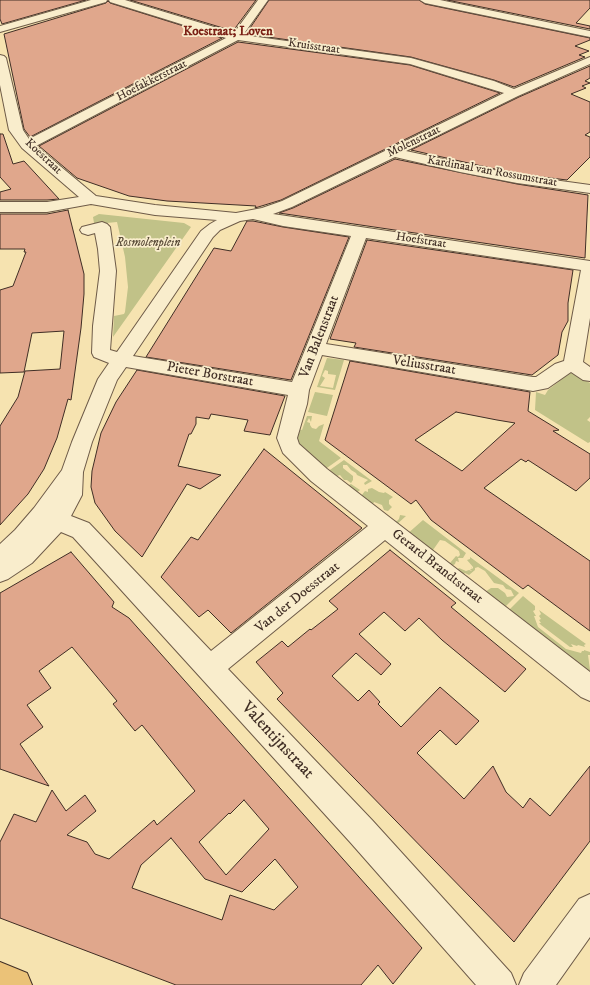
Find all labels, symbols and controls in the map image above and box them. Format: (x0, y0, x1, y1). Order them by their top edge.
district label: Koestraat; Loven (183, 24, 273, 40)
street label: Kruisstraat (287, 36, 341, 58)
street label: Hoefakkerstraat (114, 57, 190, 105)
street label: Molenstraat (385, 123, 443, 161)
street label: Koestraat (21, 136, 65, 178)
street label: Kardinaal van Rossumstraat (426, 153, 558, 191)
street label: Hoefstraat (395, 230, 447, 252)
park label: Rosmolenplein (116, 237, 180, 251)
street label: Van Balenstraat (297, 293, 343, 381)
street label: Veliusstraat (391, 353, 457, 379)
street label: Pieter Borstraat (165, 359, 255, 391)
street label: Gerard Brandtstraat (388, 526, 486, 608)
street label: Van der Doesstraat (252, 559, 344, 637)
street label: Valentijnstraat (236, 698, 318, 784)

